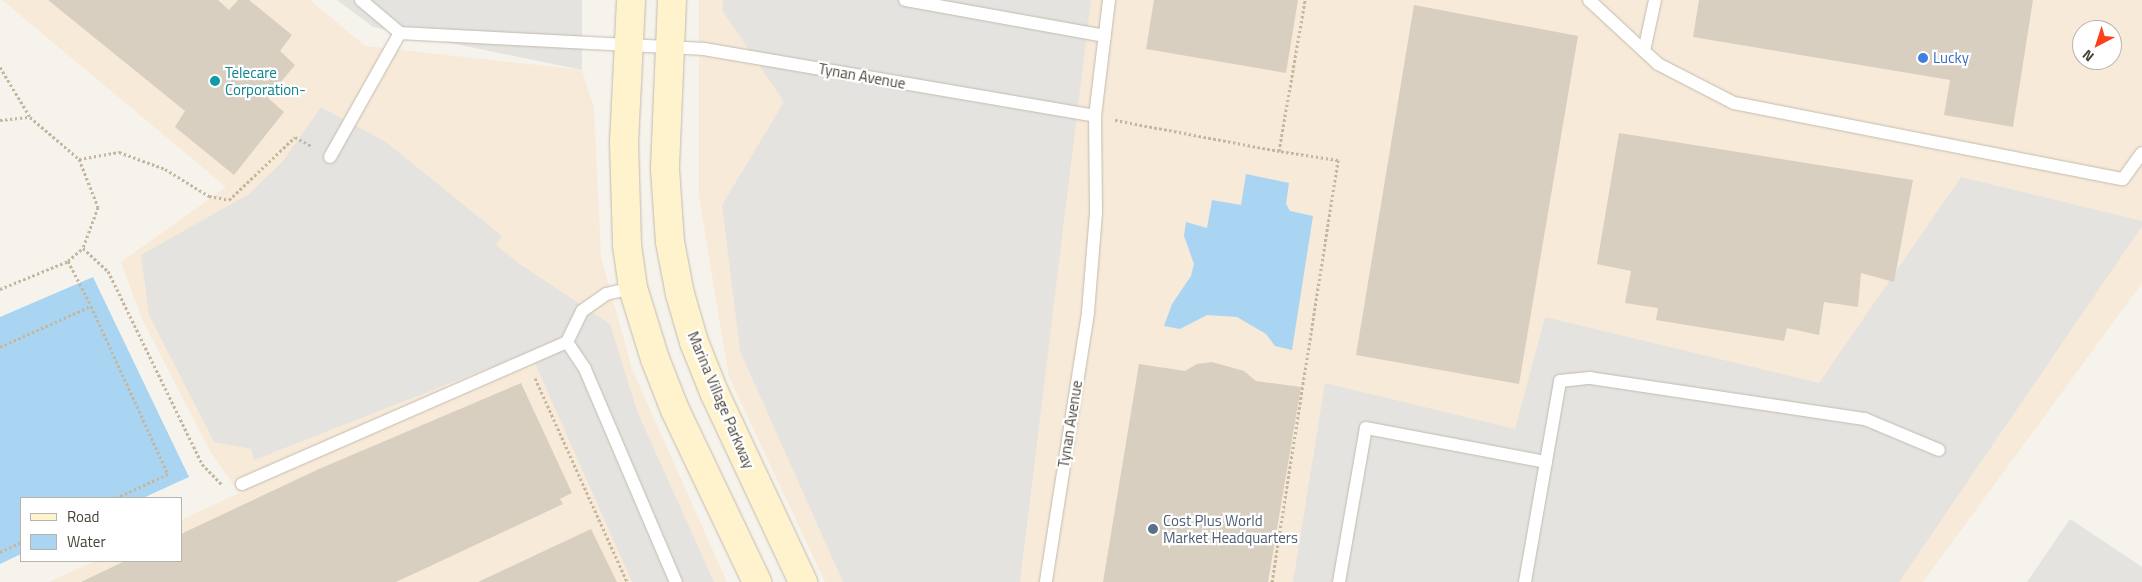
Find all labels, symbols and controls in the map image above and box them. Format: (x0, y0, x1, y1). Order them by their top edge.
north arrow (2072, 20, 2122, 70)
text: N (2077, 45, 2098, 67)
place label: Lucky (1933, 49, 1969, 67)
marker: Lucky (1917, 52, 1929, 64)
street label: Tynan Avenue (817, 59, 907, 93)
place label: Telecare Corporation- (225, 63, 306, 98)
marker: Telecare Corporation- (209, 75, 221, 87)
street label: Marina Village Parkway (684, 329, 758, 471)
street label: Tynan Avenue (1054, 379, 1086, 469)
legend (20, 497, 182, 562)
text: Road (67, 505, 99, 528)
place label: Cost Plus World Market Headquarters (1163, 511, 1298, 546)
marker: Cost Plus World Market Headquarters (1147, 523, 1159, 535)
text: Water (67, 530, 106, 553)

